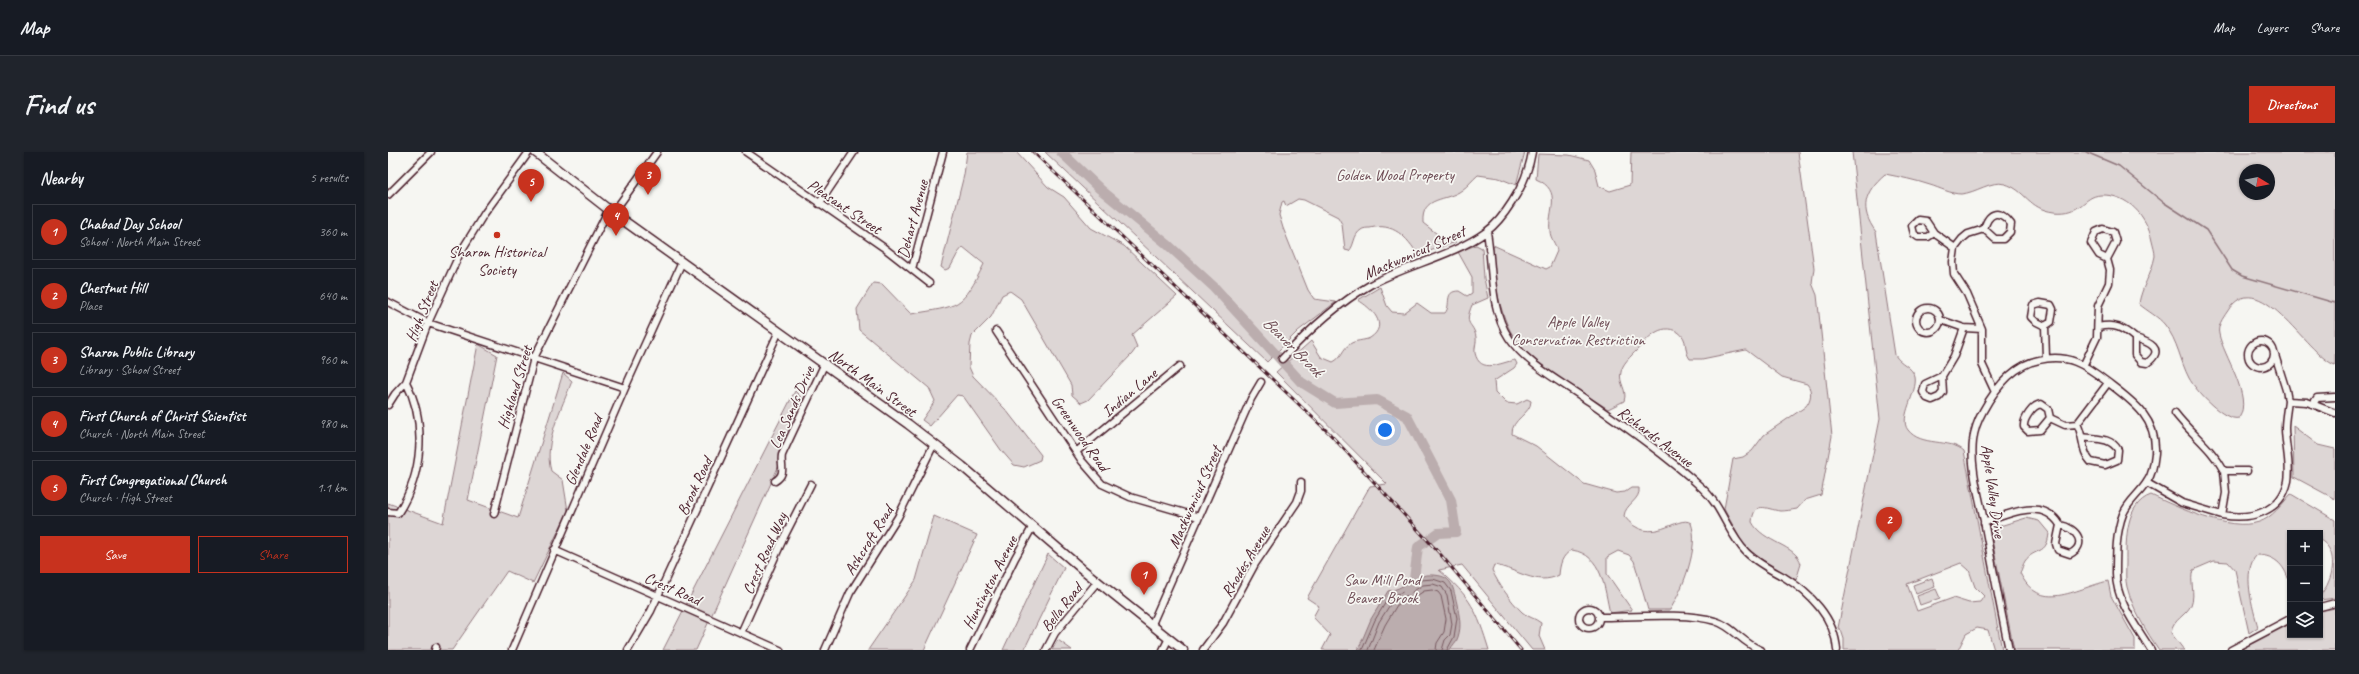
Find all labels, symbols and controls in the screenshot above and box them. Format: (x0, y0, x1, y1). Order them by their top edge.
text: Map (20, 16, 50, 40)
text: Map (2213, 19, 2235, 36)
text: Layers (2257, 19, 2288, 36)
text: Share (2310, 19, 2339, 36)
button: Directions (2249, 86, 2335, 123)
text: Find us (24, 87, 94, 122)
pin: 3 (635, 162, 661, 195)
north arrow (2239, 164, 2275, 200)
park label: Golden Wood Property (1336, 165, 1456, 185)
text: Nearby (40, 168, 83, 189)
pin: 5 (518, 169, 544, 202)
text: 5 results (310, 170, 348, 186)
street label: Pleasant Street (804, 175, 887, 240)
street label: Dehart Avenue (893, 176, 933, 261)
pin: 4 (603, 203, 629, 236)
text: Chabad Day School (79, 215, 180, 234)
street label: Maskwonicut Street (1360, 220, 1471, 284)
text: 1 (51, 224, 57, 240)
text: 360 m (319, 224, 347, 240)
marker: Sharon Historical Society (492, 230, 502, 240)
text: School · North Main Street (79, 234, 200, 250)
place label: Sharon Historical Society (448, 242, 549, 280)
street label: High Street (401, 277, 444, 345)
text: Chestnut Hill (79, 279, 146, 298)
text: 2 (51, 288, 57, 304)
text: 640 m (319, 288, 347, 304)
text: Place (79, 298, 102, 314)
water label: Beaver Brook (1258, 312, 1329, 383)
park label: Apple Valley Conservation Restriction (1511, 312, 1646, 350)
street label: Highland Street (493, 342, 538, 431)
text: Sharon Public Library (79, 343, 194, 362)
street label: North Main Street (825, 344, 922, 422)
text: 3 (51, 352, 57, 368)
text: 960 m (319, 352, 347, 368)
street label: Lea Sands Drive (765, 361, 820, 452)
text: Library · School Street (79, 362, 180, 378)
street label: Indian Lane (1098, 363, 1163, 422)
street label: Greenwood Road (1047, 392, 1115, 477)
street label: Richards Avenue (1614, 402, 1698, 473)
text: First Church of Christ Scientist (79, 407, 246, 426)
street label: Glendale Road (560, 410, 609, 489)
text: 4 (51, 416, 57, 432)
text: 980 m (319, 416, 347, 432)
your location (1375, 420, 1395, 440)
text: Church · North Main Street (79, 426, 204, 442)
street label: Maskwonicut Street (1164, 441, 1227, 551)
street label: Apple Valley Drive (1977, 443, 2010, 541)
street label: Brook Road (673, 452, 718, 519)
text: First Congregational Church (79, 471, 227, 490)
text: 5 (51, 480, 57, 496)
text: 1.1 km (317, 480, 347, 496)
text: Church · High Street (79, 490, 172, 506)
street label: Ashcroft Road (840, 500, 899, 579)
pin: 2 (1876, 507, 1902, 540)
street label: Crest Road Way (738, 508, 792, 597)
street label: Rhodes Avenue (1217, 521, 1276, 601)
map controls (2287, 530, 2323, 638)
button: + (2287, 530, 2323, 566)
street label: Huntington Avenue (958, 531, 1023, 632)
button: Save (40, 536, 190, 573)
button: Share (198, 536, 348, 573)
pin: 1 (1131, 562, 1157, 595)
button: − (2287, 566, 2323, 602)
street label: Crest Road (641, 568, 706, 611)
park label: Saw Mill Pond Beaver Brook (1344, 570, 1423, 608)
street label: Bella Road (1037, 577, 1089, 636)
button: layers (2287, 602, 2323, 638)

